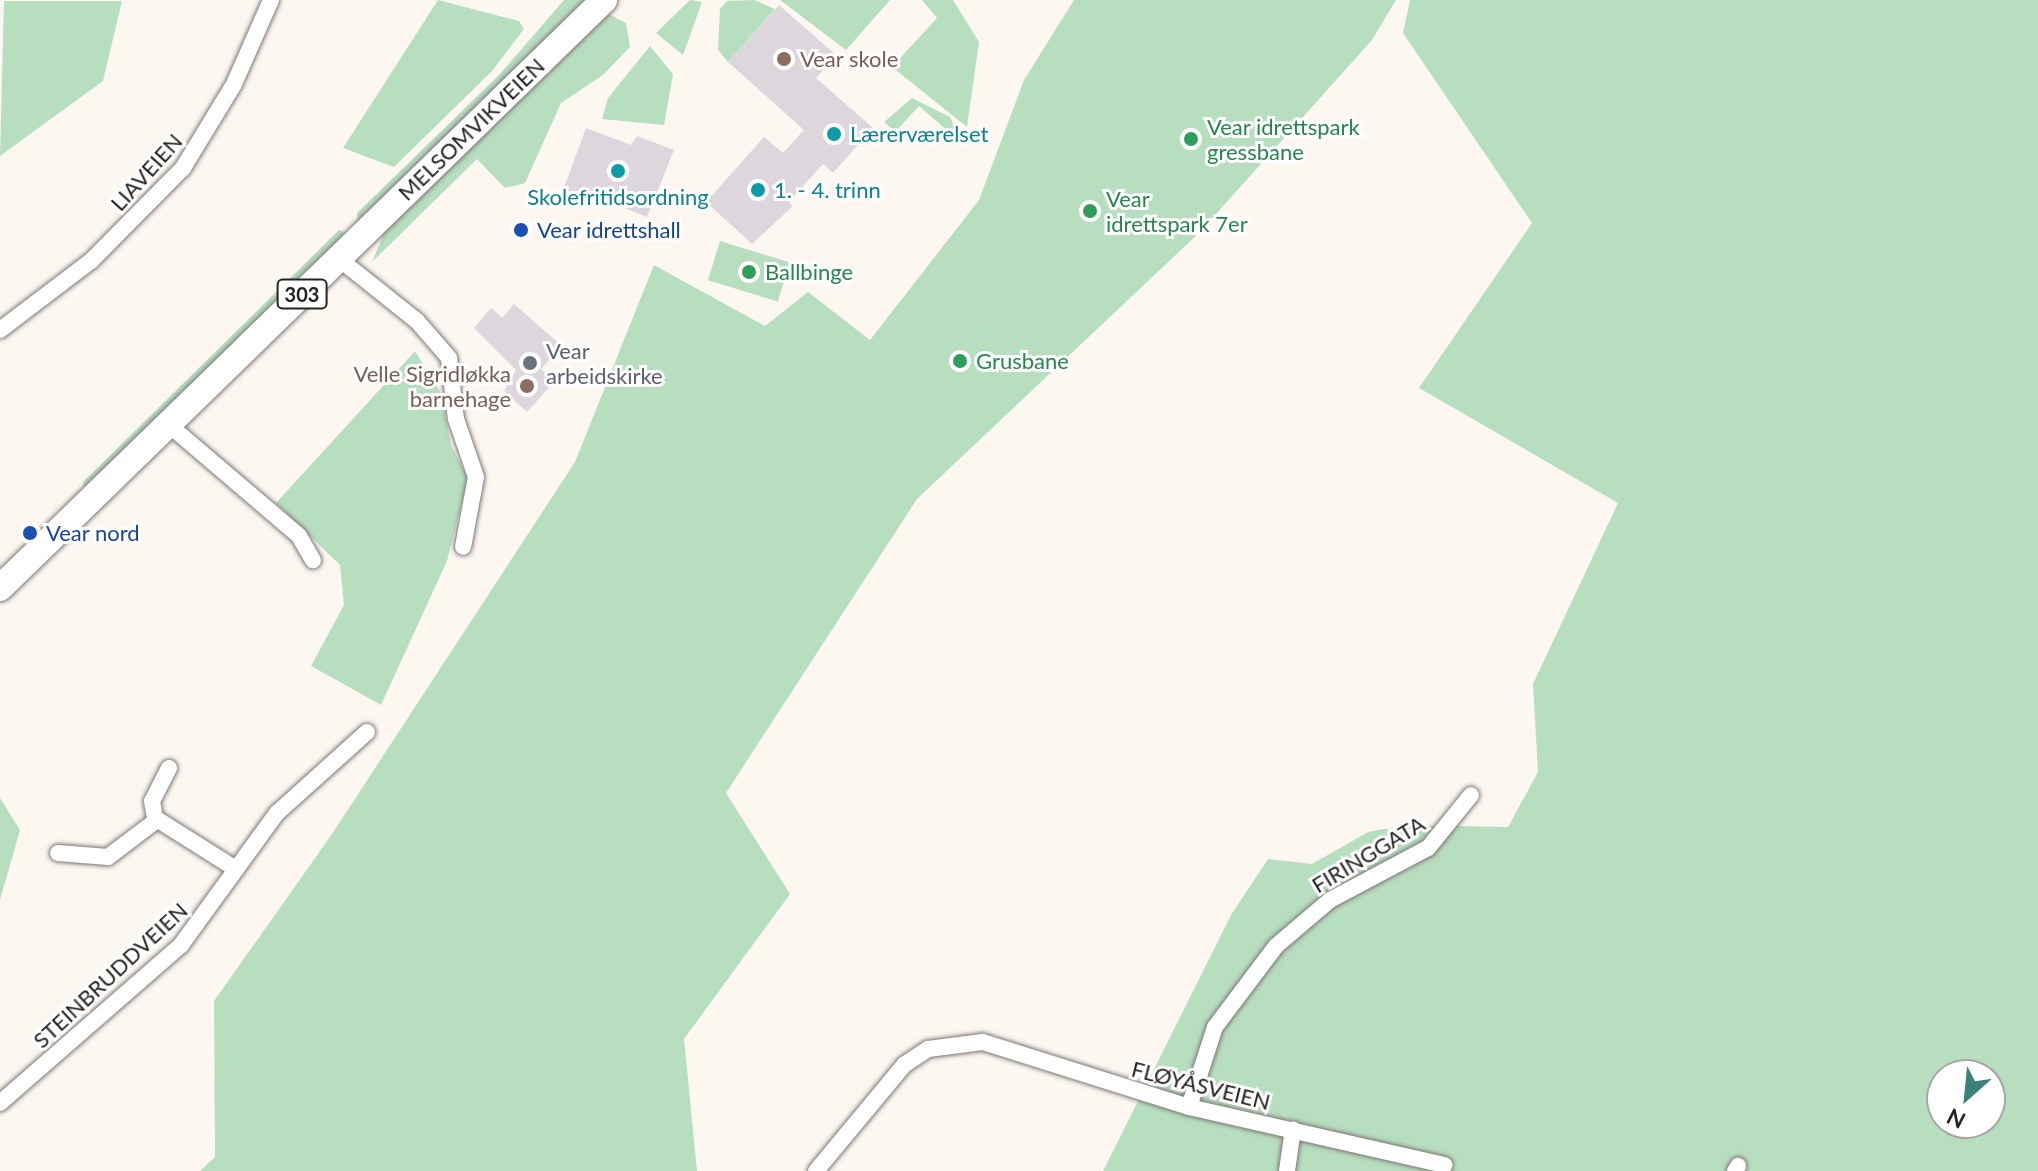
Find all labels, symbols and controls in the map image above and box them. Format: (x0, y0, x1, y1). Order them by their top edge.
place label: Vear skole (800, 46, 899, 72)
marker: Vear skole (775, 50, 793, 68)
street label: MELSOMVIKVEIEN (392, 52, 550, 206)
place label: Vear idrettspark gressbane (1207, 113, 1360, 164)
place label: Lærerværelset (850, 121, 988, 147)
marker: Lærerværelset (825, 125, 843, 143)
street label: LIAVEIEN (105, 128, 187, 216)
marker: Vear idrettspark gressbane (1182, 130, 1200, 148)
marker: Skolefritidsordning (609, 162, 627, 180)
place label: 1. - 4. trinn (774, 177, 881, 203)
marker: 1. - 4. trinn (749, 181, 767, 199)
place label: Skolefritidsordning (527, 184, 709, 210)
place label: Vear idrettspark 7er (1106, 185, 1248, 236)
marker: Vear idrettspark 7er (1081, 202, 1099, 220)
place label: Vear idrettshall (537, 217, 681, 243)
marker: Vear idrettshall (512, 221, 530, 239)
place label: Ballbinge (765, 259, 853, 285)
marker: Ballbinge (740, 263, 758, 281)
road number: 303 (276, 278, 328, 310)
place label: Vear arbeidskirke (546, 337, 663, 388)
place label: Grusbane (976, 348, 1069, 374)
marker: Grusbane (951, 352, 969, 370)
marker: Vear arbeidskirke (521, 354, 539, 372)
place label: Velle Sigridløkka barnehage (353, 360, 511, 412)
marker: Velle Sigridløkka barnehage (518, 377, 536, 395)
place label: Vear nord (46, 520, 140, 546)
marker: Vear nord (21, 524, 39, 542)
street label: FIRINGGATA (1307, 810, 1429, 898)
street label: STEINBRUDDVEIEN (28, 897, 192, 1053)
street label: FLØYÅSVEIEN (1129, 1055, 1273, 1115)
north arrow (1926, 1059, 2006, 1139)
text: N (1942, 1103, 1969, 1135)

